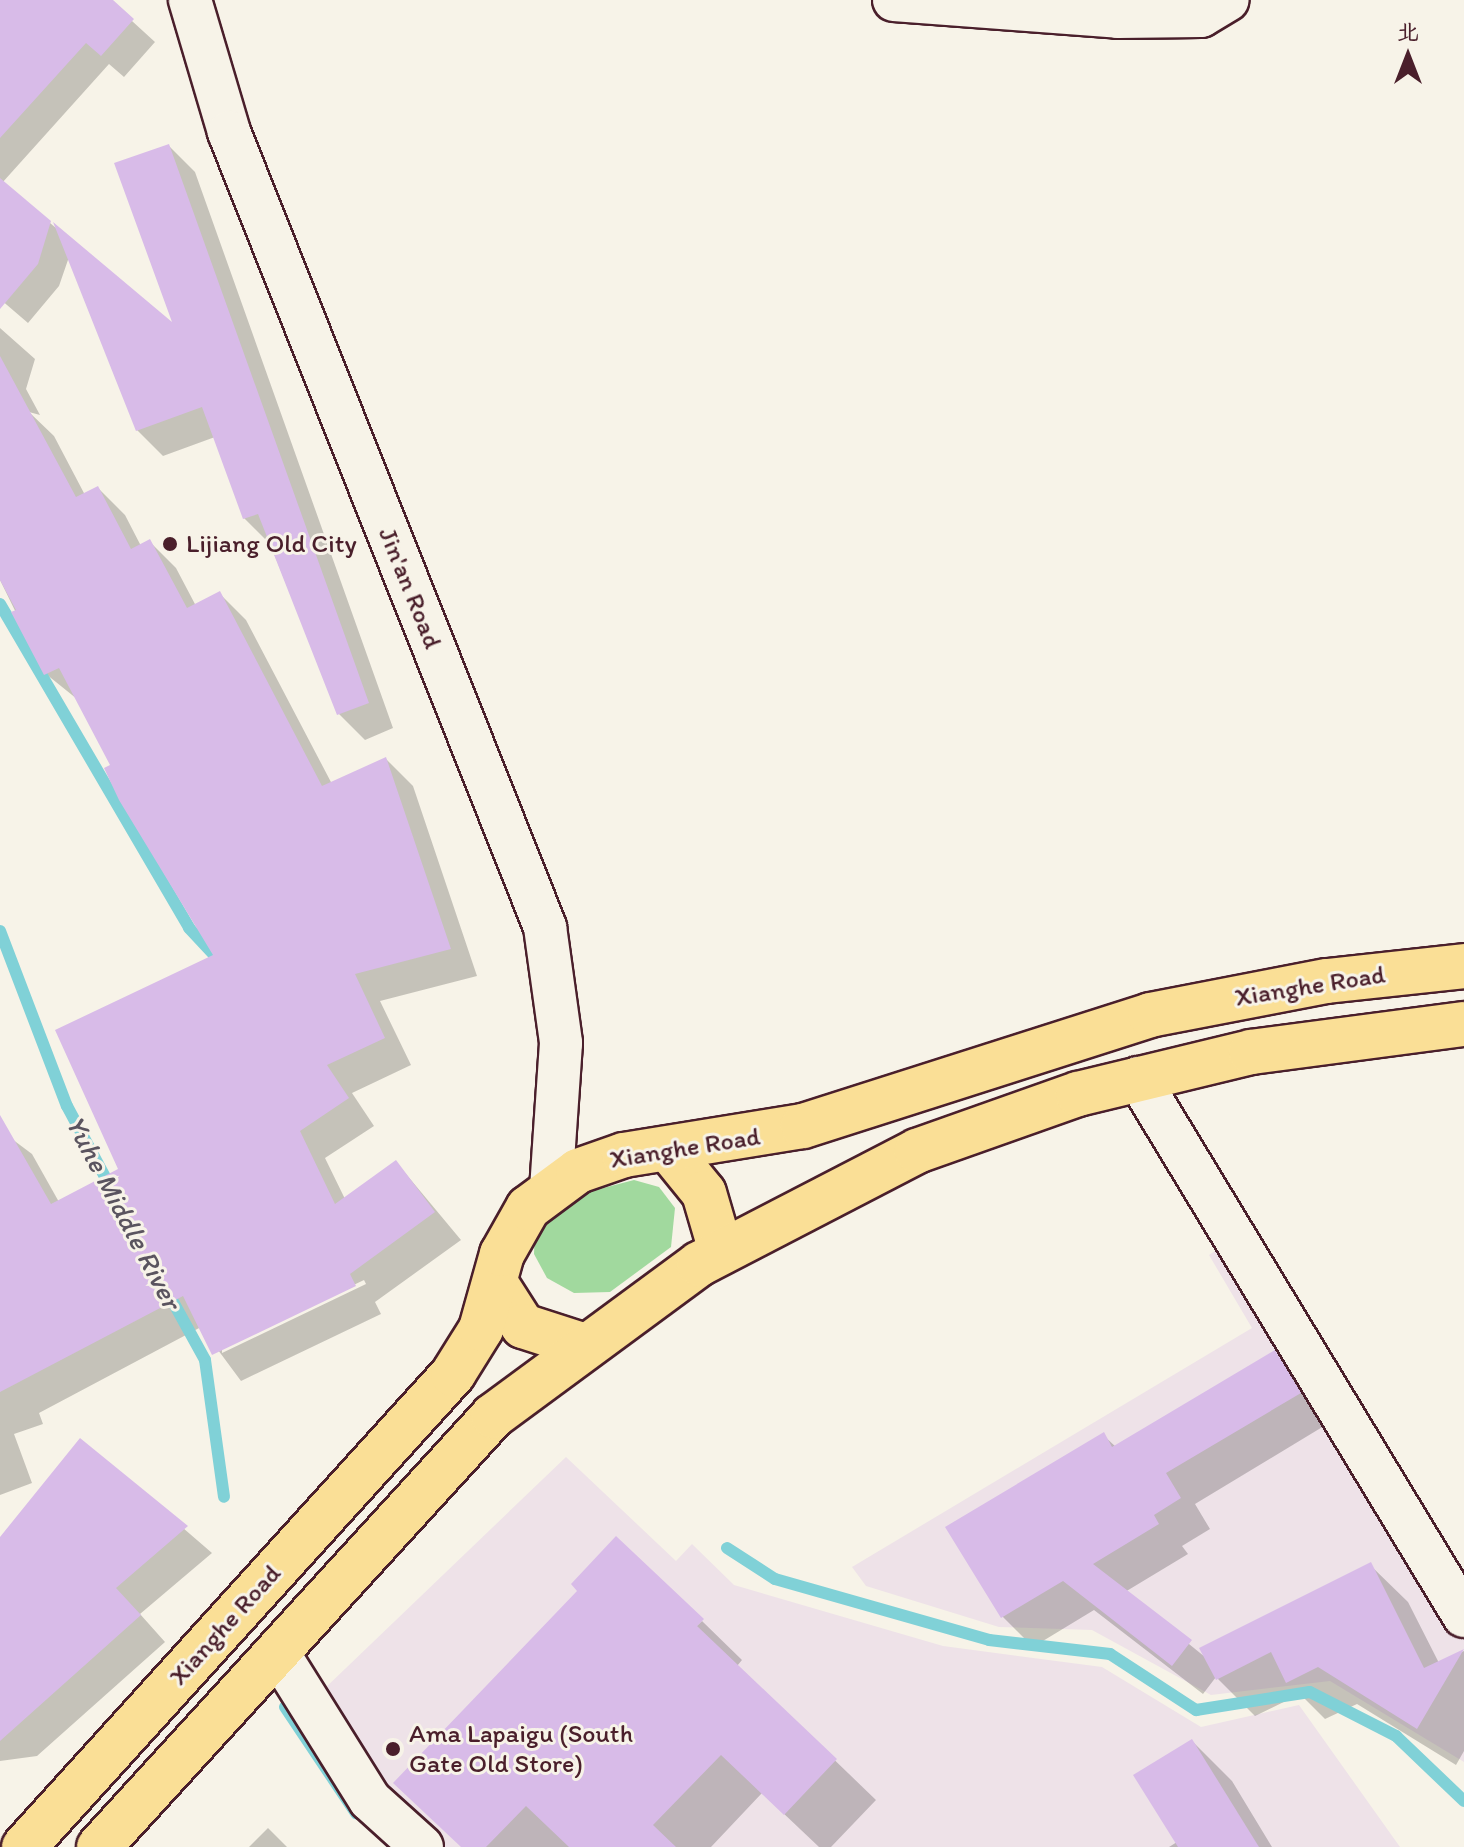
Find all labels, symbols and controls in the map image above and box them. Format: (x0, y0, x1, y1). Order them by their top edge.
north arrow (1368, 16, 1448, 96)
text: 北 (1397, 18, 1419, 45)
street label: Jin'an Road (372, 523, 448, 653)
place label: Lijiang Old City (186, 528, 357, 560)
marker: Lijiang Old City (161, 535, 179, 553)
street label: Xianghe Road (1232, 959, 1388, 1013)
water label: Yuhe Middle River (59, 1110, 189, 1314)
street label: Xianghe Road (607, 1121, 763, 1175)
street label: Xianghe Road (162, 1558, 288, 1692)
place label: Ama Lapaigu (South Gate Old Store) (409, 1718, 634, 1780)
marker: Ama Lapaigu (South Gate Old Store) (384, 1740, 402, 1758)

